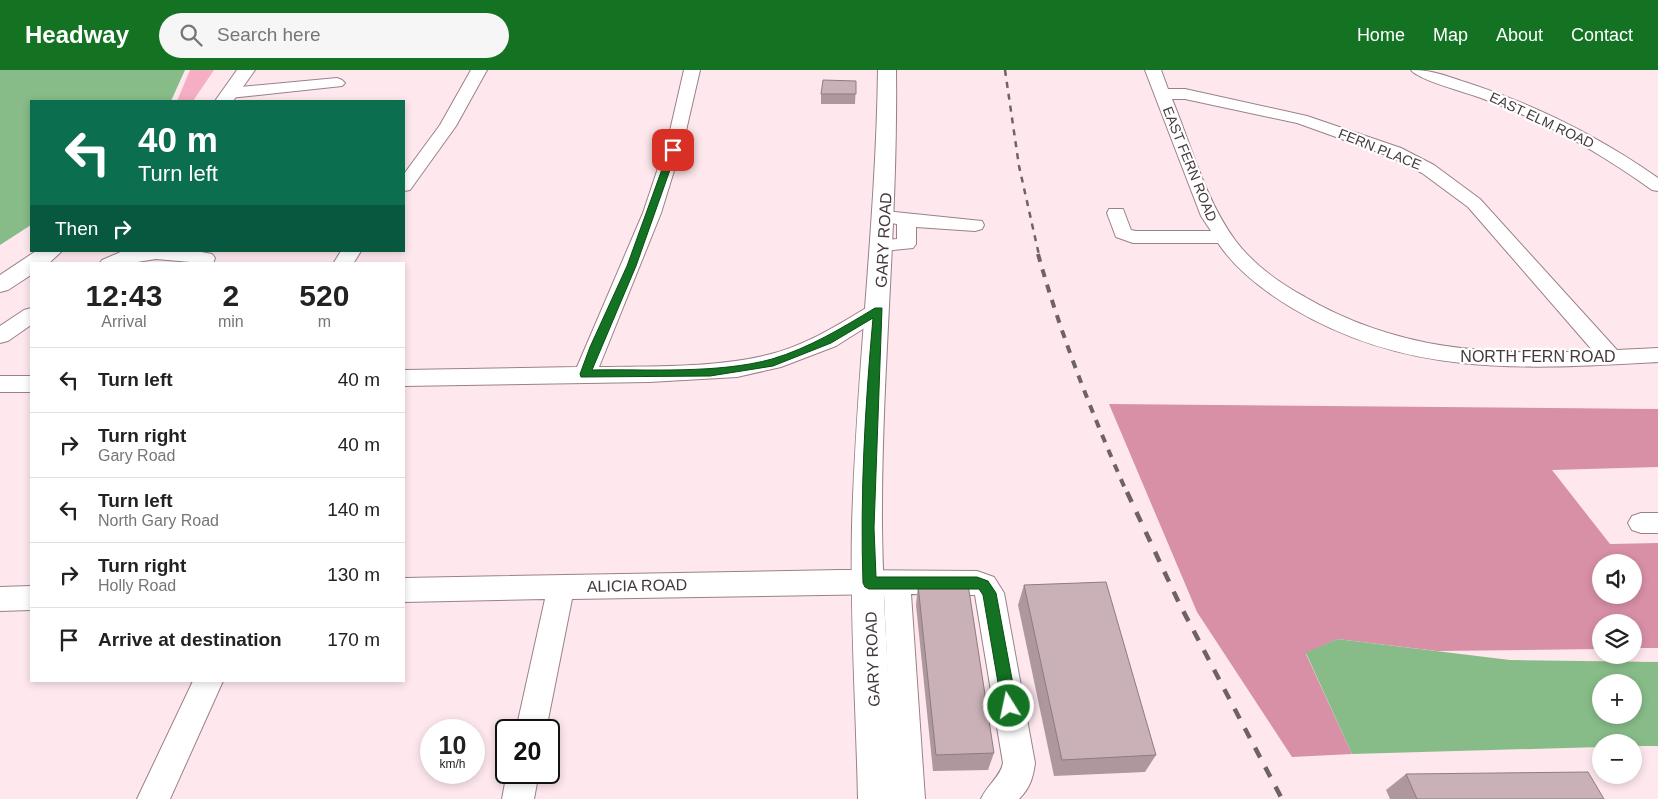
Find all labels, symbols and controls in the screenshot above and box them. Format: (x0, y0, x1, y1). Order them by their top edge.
search box (159, 13, 509, 58)
text: Headway (25, 21, 129, 48)
icon: search (177, 21, 205, 49)
text: Search here (217, 24, 321, 45)
text: Home (1357, 25, 1405, 45)
text: Map (1433, 25, 1468, 45)
text: About (1496, 25, 1543, 45)
text: Contact (1571, 25, 1633, 45)
street label: EAST ELM ROAD (1487, 89, 1597, 151)
street label: EAST FERN ROAD (1160, 104, 1220, 224)
icon: left (55, 120, 120, 185)
text: 40 m (138, 120, 218, 159)
street label: FERN PLACE (1336, 125, 1424, 173)
pin (652, 129, 694, 171)
icon: arrive (659, 136, 687, 164)
text: Turn left (138, 161, 218, 186)
street label: GARY ROAD (873, 192, 894, 288)
icon: right (108, 215, 136, 243)
text: Then (55, 218, 98, 239)
text: 12:43 (86, 279, 162, 312)
text: 2 (222, 279, 239, 312)
text: 520 (299, 279, 349, 312)
text: Arrival (101, 313, 147, 330)
text: min (218, 313, 244, 330)
text: m (318, 313, 331, 330)
street label: NORTH FERN ROAD (1460, 348, 1616, 365)
icon: left (55, 366, 83, 394)
text: Turn left (98, 369, 173, 390)
text: 40 m (338, 369, 380, 390)
text: Turn right (98, 425, 186, 446)
icon: right (55, 431, 83, 459)
text: 40 m (338, 434, 380, 455)
text: Gary Road (98, 447, 175, 464)
text: Turn left (98, 490, 173, 511)
icon: left (55, 496, 83, 524)
text: 140 m (327, 499, 380, 520)
text: North Gary Road (98, 512, 219, 529)
map controls (1592, 554, 1642, 784)
button: sound (1592, 554, 1642, 604)
text: Turn right (98, 555, 186, 576)
icon: right (55, 561, 83, 589)
text: 130 m (327, 564, 380, 585)
street label: ALICIA ROAD (587, 576, 687, 595)
text: Holly Road (98, 577, 176, 594)
street label: GARY ROAD (862, 611, 883, 707)
button: layers (1592, 614, 1642, 664)
icon: arrive (55, 626, 83, 654)
text: Arrive at destination (98, 629, 282, 650)
text: 170 m (327, 629, 380, 650)
button: + (1592, 674, 1642, 724)
position arrow (982, 679, 1034, 731)
speed limit sign: 20 (495, 719, 560, 784)
text: 10 (439, 731, 466, 759)
button: − (1592, 734, 1642, 784)
text: km/h (439, 757, 466, 771)

